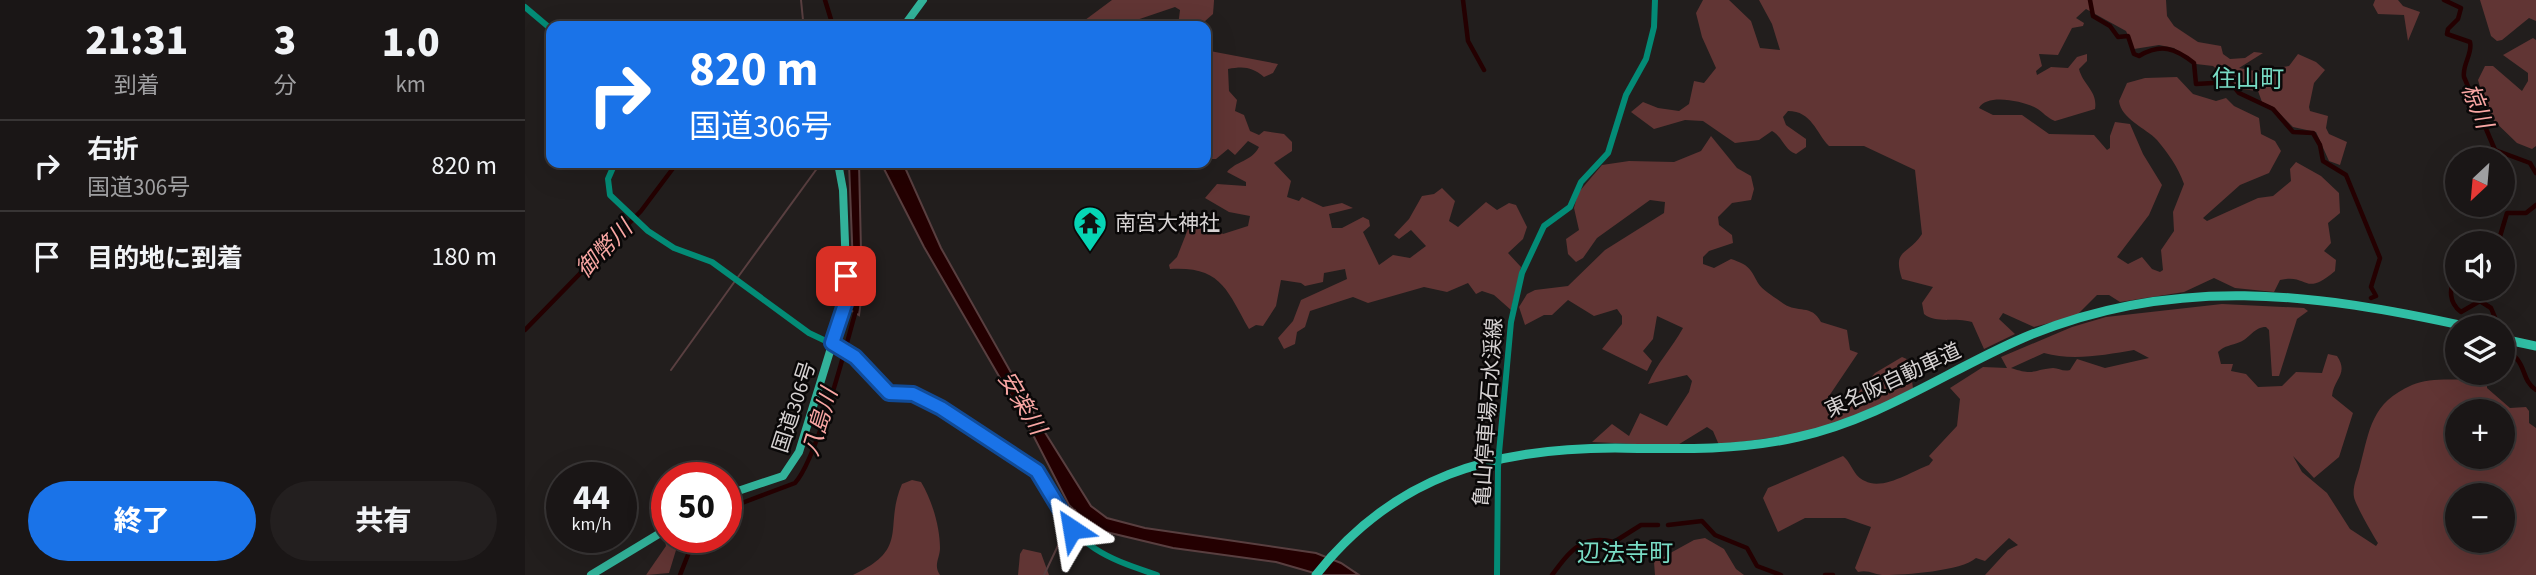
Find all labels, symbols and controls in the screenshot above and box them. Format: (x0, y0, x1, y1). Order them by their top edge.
text: 21:31 (85, 11, 188, 71)
text: 3 (274, 11, 296, 71)
text: 1.0 (382, 13, 440, 73)
text: 820 m (689, 35, 818, 105)
icon: right (574, 49, 665, 140)
district label: 住山町 (2212, 62, 2284, 97)
text: km (395, 68, 426, 101)
text: 到着 (114, 69, 160, 102)
text: 分 (273, 69, 296, 102)
water label: 椋川 (2453, 78, 2502, 136)
text: 国道306号 (689, 104, 833, 150)
text: 右折 (87, 131, 139, 168)
icon: right (28, 147, 66, 185)
text: 820 m (431, 147, 497, 184)
north arrow (2445, 147, 2515, 217)
map controls (2445, 147, 2515, 553)
text: 国道306号 (87, 171, 190, 204)
temple icon: 南宮大神社 (1071, 204, 1109, 253)
place label: 南宮大神社 (1115, 208, 1220, 238)
water label: 御幣川 (568, 211, 642, 285)
button: sound (2445, 231, 2515, 301)
icon: arrive (28, 238, 66, 276)
text: 180 m (431, 238, 497, 275)
text: 目的地に到着 (87, 240, 243, 277)
pin (816, 246, 876, 306)
icon: arrive (827, 257, 865, 295)
button: layers (2445, 315, 2515, 385)
street label: 亀山停車場石水渓線 (1466, 317, 1510, 507)
street label: 東名阪自動車道 (1820, 335, 1966, 425)
street label: 国道306号 (765, 358, 823, 456)
water label: 安楽川 (990, 365, 1055, 444)
water label: 八島川 (794, 381, 847, 460)
button: + (2445, 399, 2515, 469)
speed limit sign: 50 (651, 462, 742, 553)
text: 44 (573, 473, 610, 523)
button: 終了 (28, 481, 256, 561)
button: 共有 (270, 481, 497, 561)
button: − (2445, 483, 2515, 553)
position arrow (1035, 492, 1109, 566)
text: km/h (572, 512, 611, 537)
district label: 辺法寺町 (1577, 536, 1673, 571)

